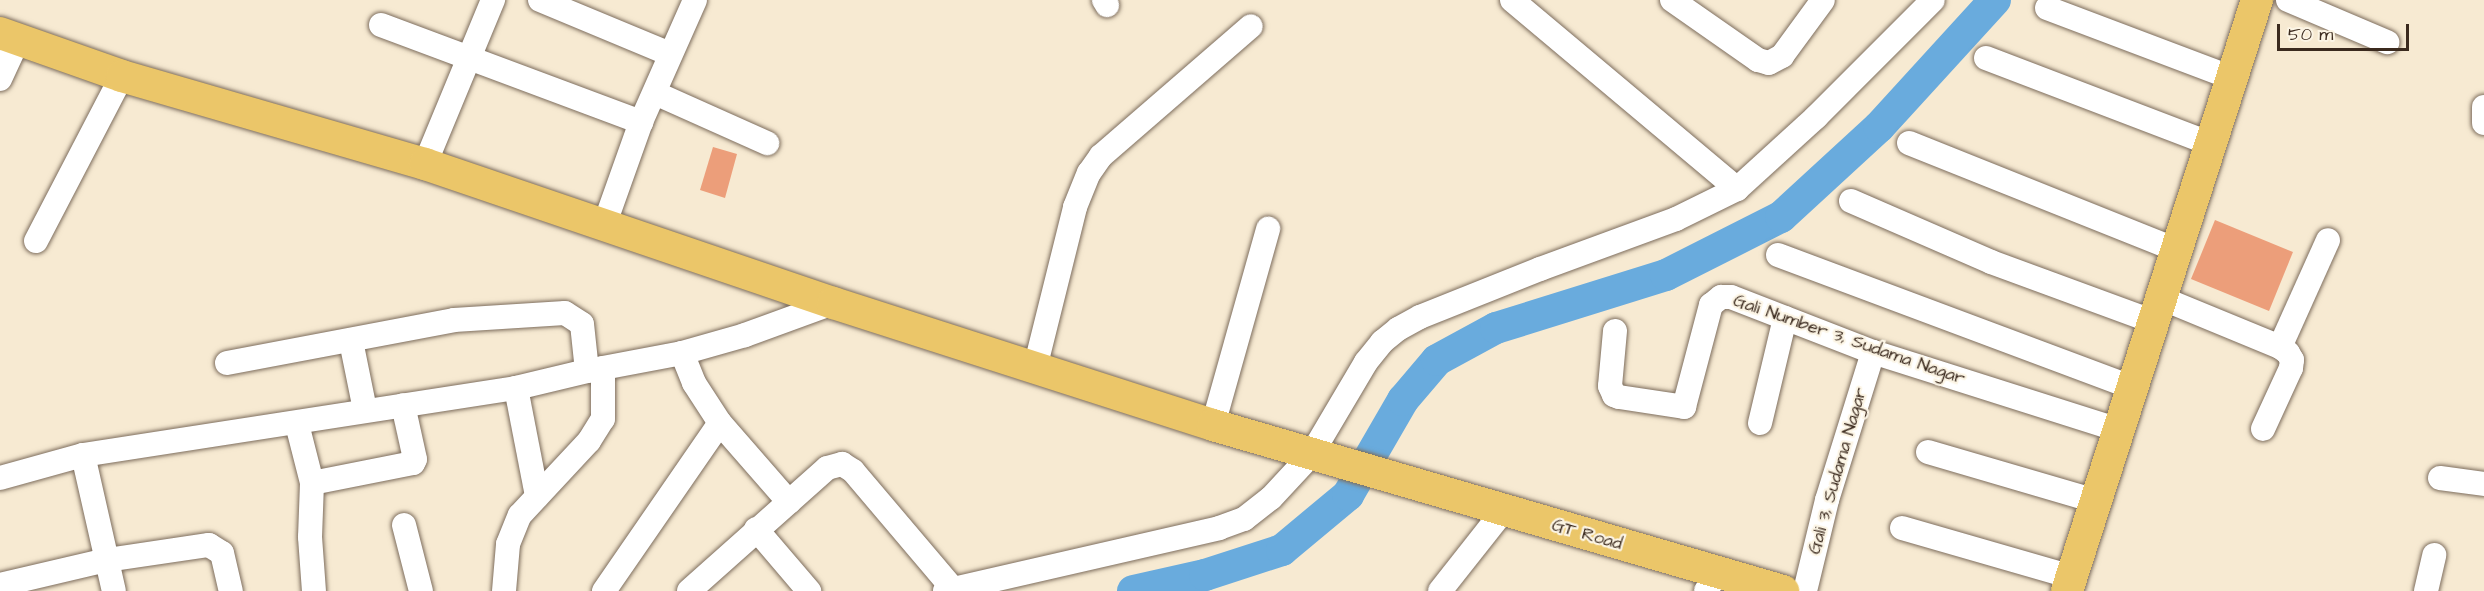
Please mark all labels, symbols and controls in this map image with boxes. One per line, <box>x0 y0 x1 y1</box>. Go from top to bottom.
scale bar <box>2280 12 2412 50</box>
text: 50 m <box>2288 22 2333 47</box>
street label: Gali Number 3, Sudama Nagar <box>1730 290 1968 390</box>
street label: Gali 3, Sudama Nagar <box>1804 385 1872 557</box>
street label: GT Road <box>1549 515 1625 555</box>

